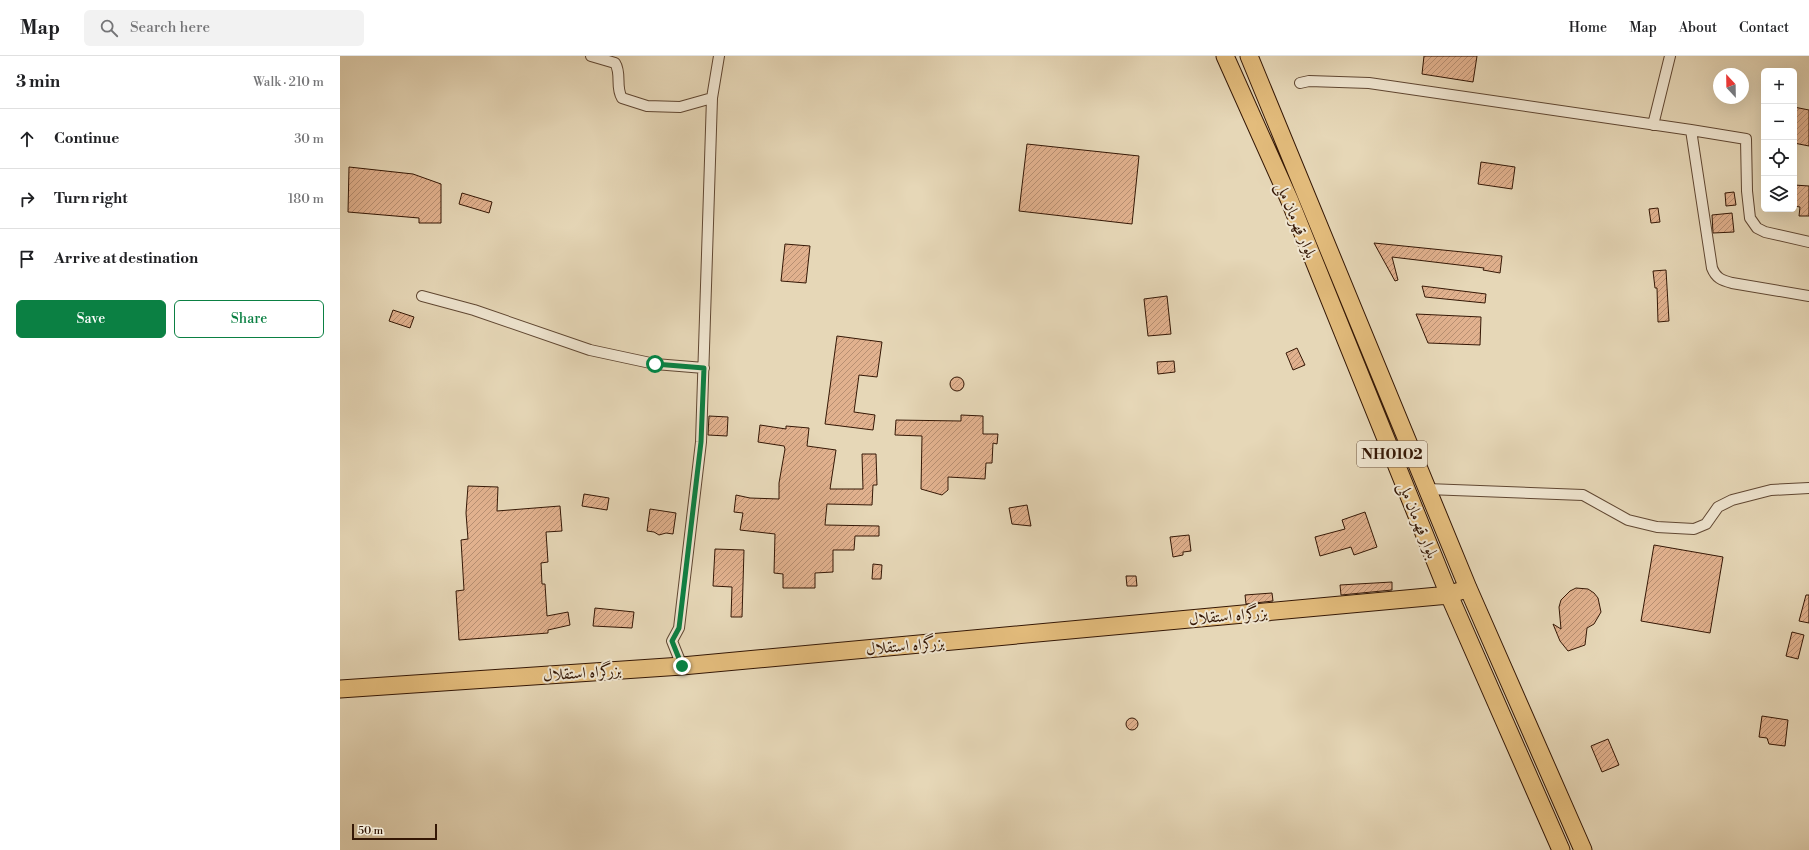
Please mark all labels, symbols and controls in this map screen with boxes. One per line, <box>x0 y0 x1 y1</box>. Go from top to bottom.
search box <box>84 10 364 46</box>
text: Map <box>20 16 60 40</box>
icon: search <box>98 17 120 39</box>
text: Search here <box>130 18 210 37</box>
text: Home <box>1569 19 1607 37</box>
text: Map <box>1629 19 1657 37</box>
text: About <box>1679 19 1717 37</box>
text: Contact <box>1739 19 1789 37</box>
north arrow <box>1713 68 1749 104</box>
map controls <box>1761 68 1797 212</box>
button: + <box>1761 68 1797 104</box>
text: 3 min <box>16 71 60 93</box>
text: Walk · 210 m <box>253 74 324 90</box>
button: − <box>1761 104 1797 140</box>
icon: ahead <box>16 128 38 150</box>
text: Continue <box>54 129 119 148</box>
text: 30 m <box>294 131 324 147</box>
button: locate <box>1761 140 1797 176</box>
button: layers <box>1761 176 1797 212</box>
street label: بلوار قهرمان ملی <box>1270 179 1321 262</box>
icon: right <box>16 188 38 210</box>
text: Turn right <box>54 189 128 208</box>
text: 180 m <box>288 191 324 207</box>
icon: arrive <box>16 248 38 270</box>
text: Arrive at destination <box>54 249 198 268</box>
button: Save <box>16 300 166 338</box>
button: Share <box>174 300 324 338</box>
route start <box>646 355 664 373</box>
road number: NH0102 <box>1357 441 1427 467</box>
street label: بلوار قهرمان ملی <box>1393 479 1443 562</box>
street label: بزرگراه استقلال <box>1188 602 1268 629</box>
street label: بزرگراه استقلال <box>865 632 945 659</box>
route end <box>673 657 691 675</box>
street label: بزرگراه استقلال <box>542 659 622 686</box>
scale bar <box>352 822 437 841</box>
text: 50 m <box>358 824 383 838</box>

